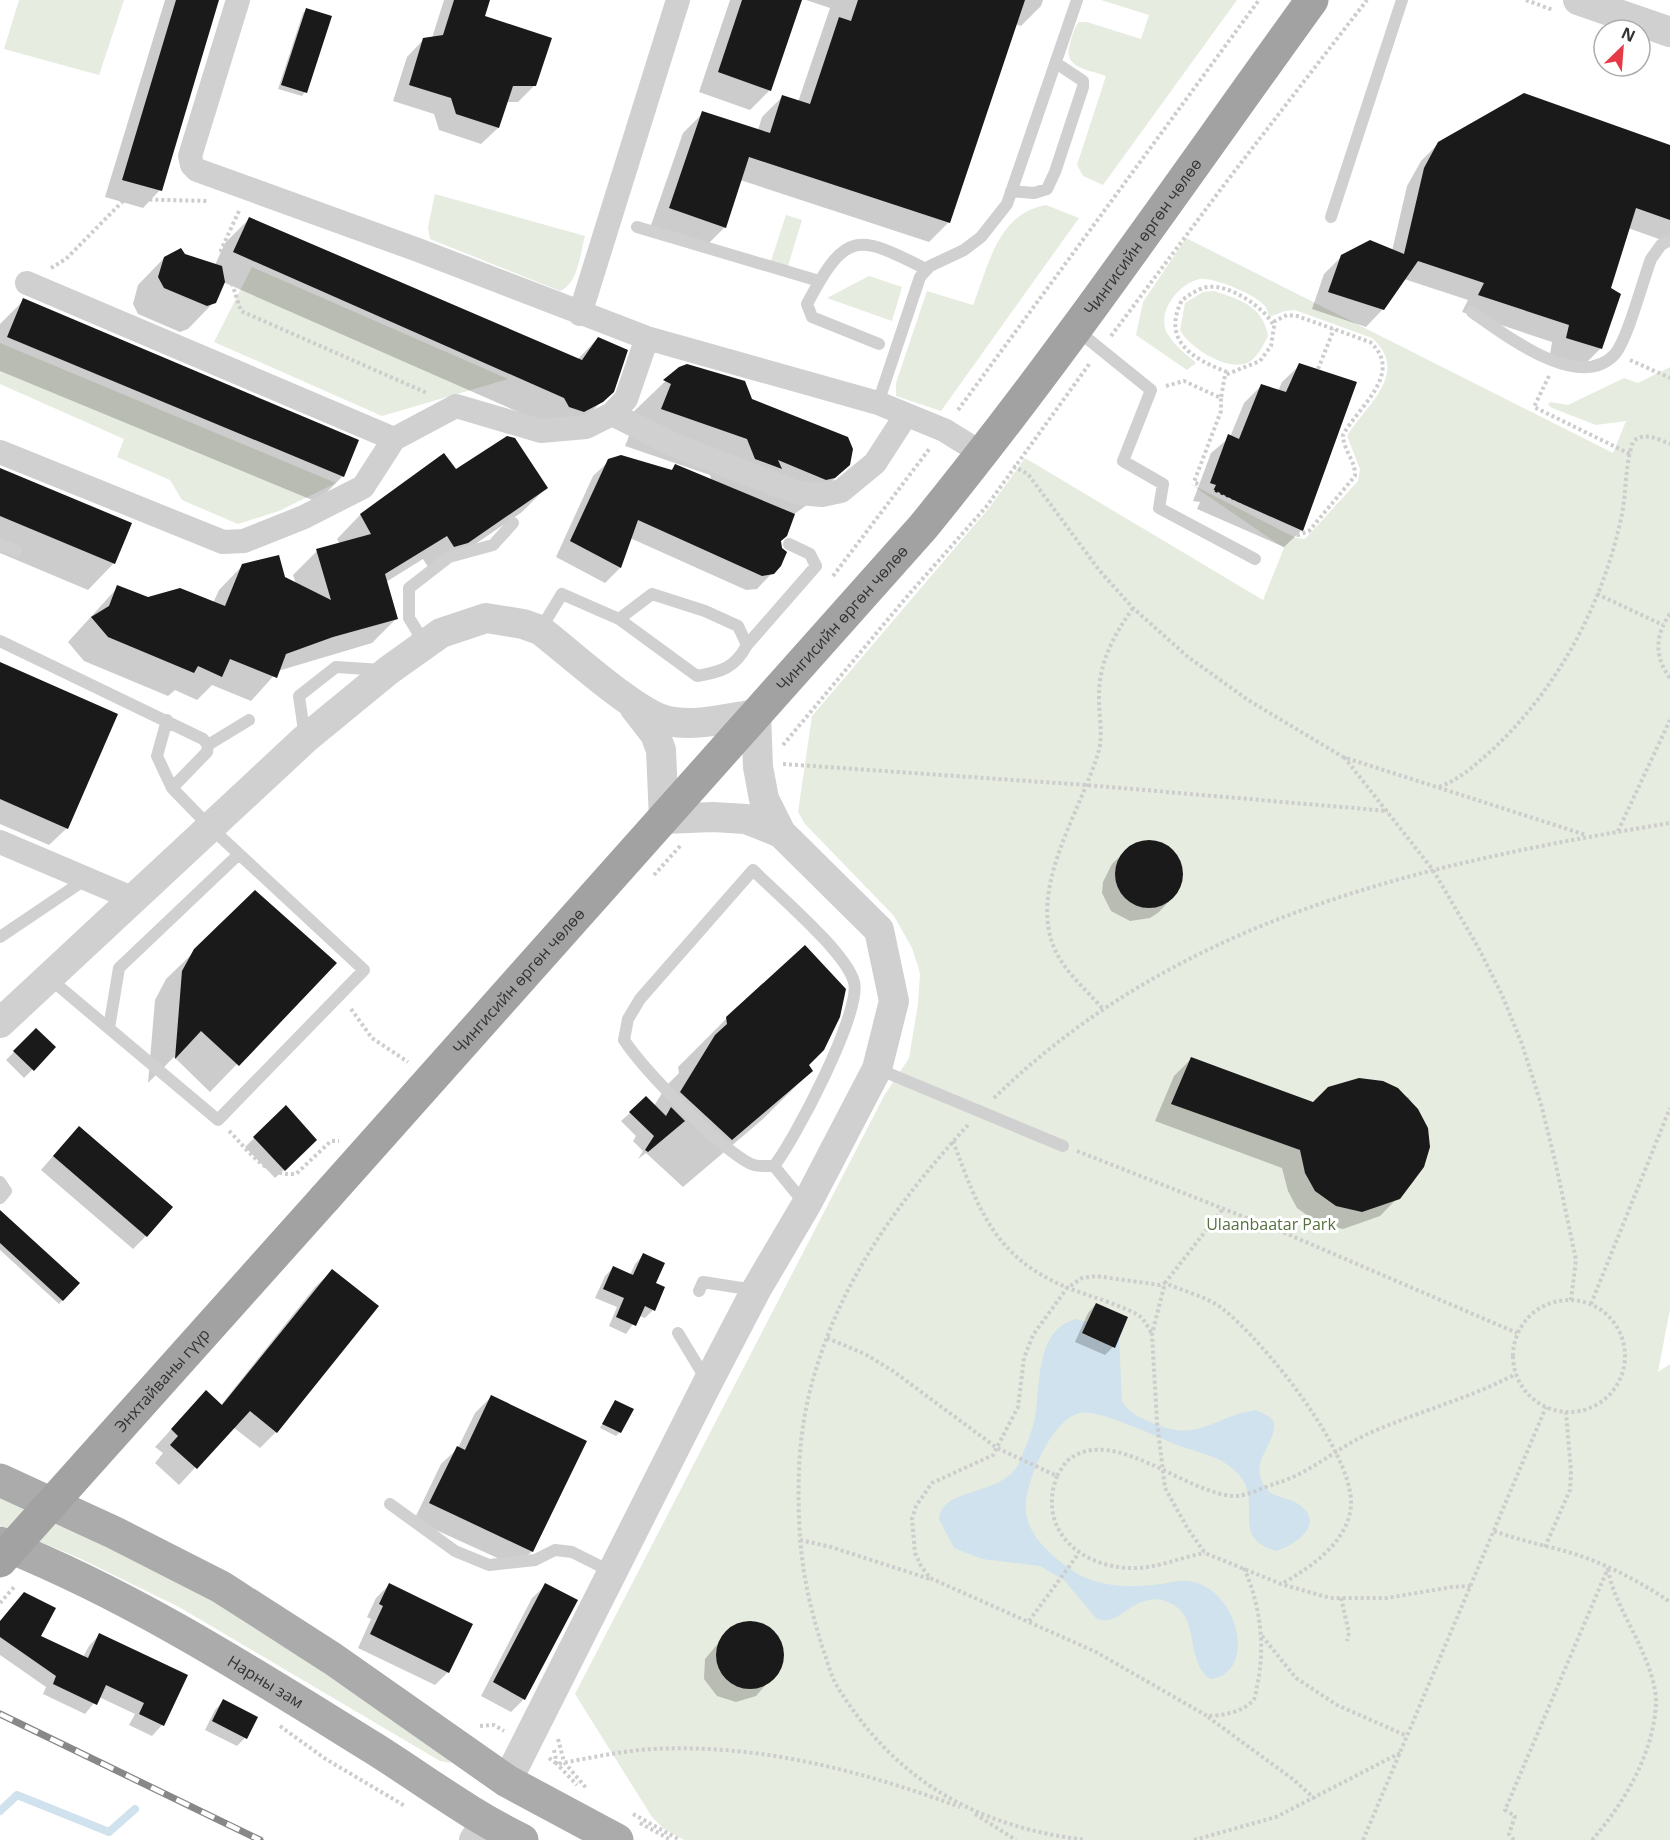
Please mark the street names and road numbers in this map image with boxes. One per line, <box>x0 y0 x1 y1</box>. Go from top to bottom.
street label: Чингисийн өргөн чөлөө <box>1078 154 1207 320</box>
street label: Чингисийн өргөн чөлөө <box>771 540 913 696</box>
street label: Чингисийн өргөн чөлөө <box>448 903 590 1059</box>
street label: Энхтайваны гүүр <box>110 1323 214 1437</box>
street label: Нарны зам <box>224 1650 308 1713</box>

